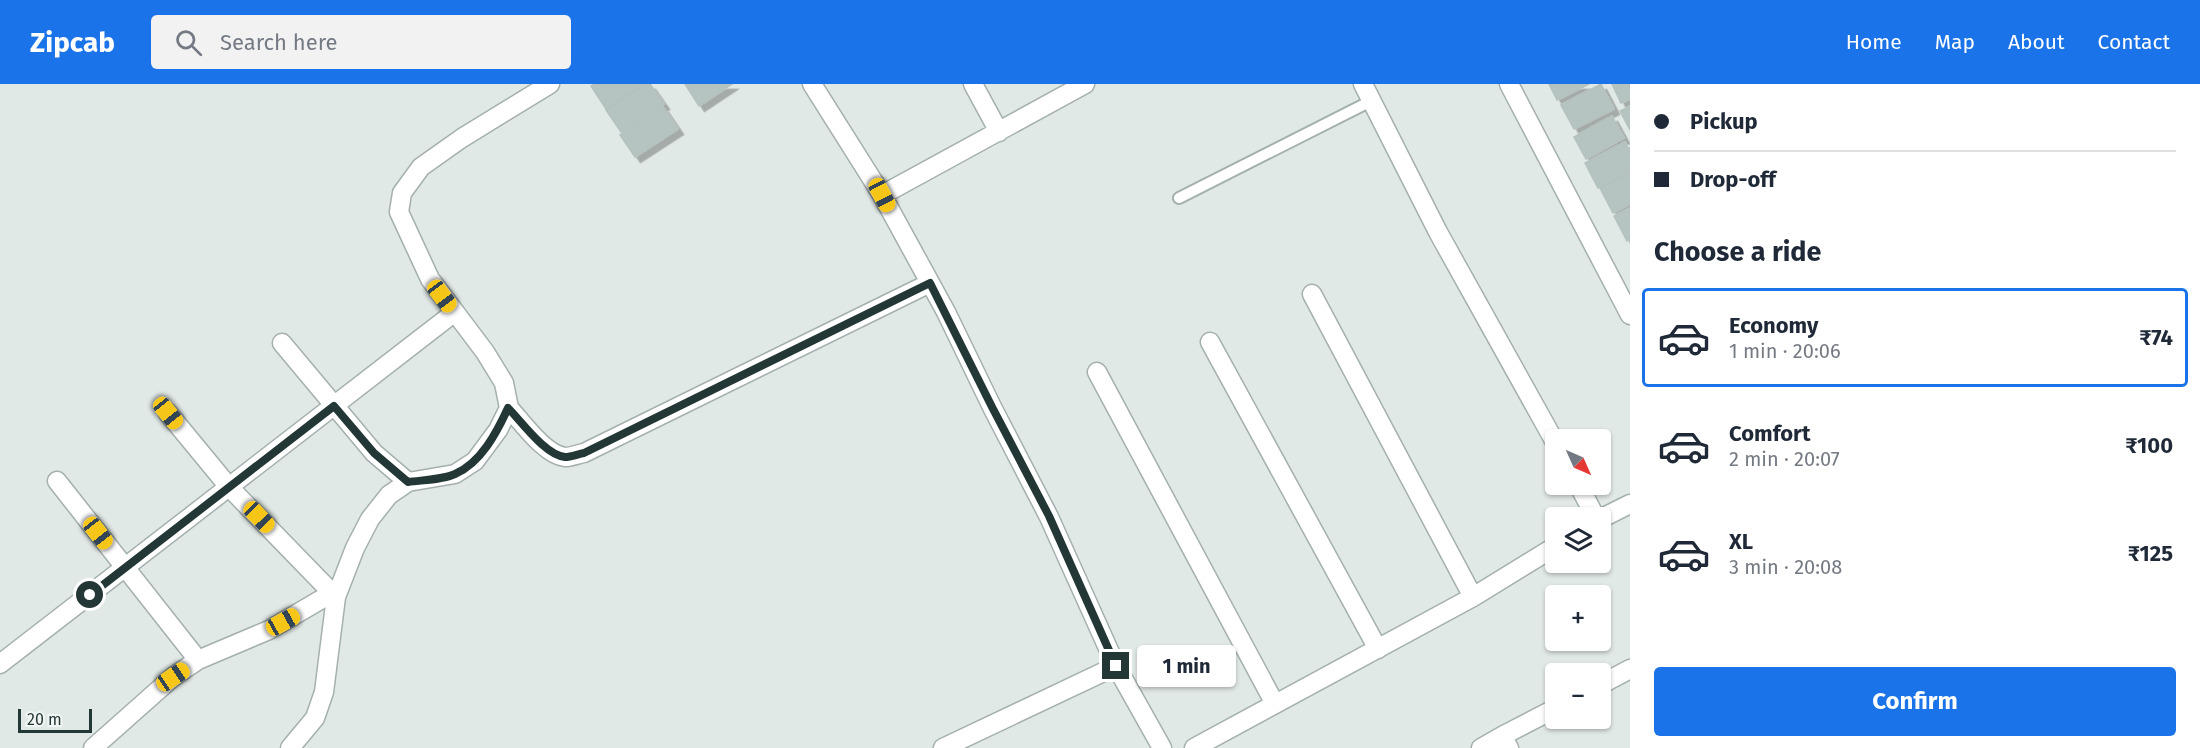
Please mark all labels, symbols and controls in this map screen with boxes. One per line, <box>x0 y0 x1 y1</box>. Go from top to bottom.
search box <box>151 15 571 69</box>
text: Zipcab <box>30 26 115 59</box>
icon: search <box>172 26 205 59</box>
text: Search here <box>220 29 338 56</box>
text: Home <box>1846 29 1902 55</box>
text: Map <box>1935 29 1975 55</box>
text: About <box>2008 29 2065 55</box>
text: Contact <box>2098 29 2170 55</box>
text: Pickup <box>1690 108 1758 135</box>
text: Drop-off <box>1690 166 1776 193</box>
car <box>866 175 898 215</box>
text: Choose a ride <box>1654 236 1821 268</box>
car <box>424 276 460 316</box>
icon: car <box>1657 311 1711 365</box>
text: Economy <box>1729 312 1818 339</box>
text: ₹74 <box>2139 324 2173 351</box>
text: 1 min · 20:06 <box>1729 339 1841 363</box>
car <box>150 393 186 433</box>
icon: car <box>1657 419 1711 473</box>
text: Comfort <box>1729 420 1810 447</box>
north arrow <box>1545 429 1611 495</box>
map controls <box>1545 429 1611 729</box>
text: ₹100 <box>2125 432 2173 459</box>
text: 2 min · 20:07 <box>1729 447 1840 471</box>
car <box>240 498 278 536</box>
button: layers <box>1545 507 1611 573</box>
car <box>80 513 116 553</box>
icon: car <box>1657 527 1711 581</box>
text: XL <box>1729 528 1753 555</box>
text: ₹125 <box>2128 540 2173 567</box>
text: 3 min · 20:08 <box>1729 555 1842 579</box>
route start <box>76 581 103 608</box>
button: + <box>1545 585 1611 651</box>
car <box>263 605 303 639</box>
callout: 1 min <box>1137 645 1236 687</box>
route end <box>1102 652 1129 679</box>
text: 1 min <box>1162 654 1211 678</box>
car <box>153 659 193 695</box>
button: − <box>1545 663 1611 729</box>
button: Confirm <box>1654 667 2176 736</box>
scale bar <box>18 706 92 734</box>
text: 20 m <box>27 710 62 729</box>

